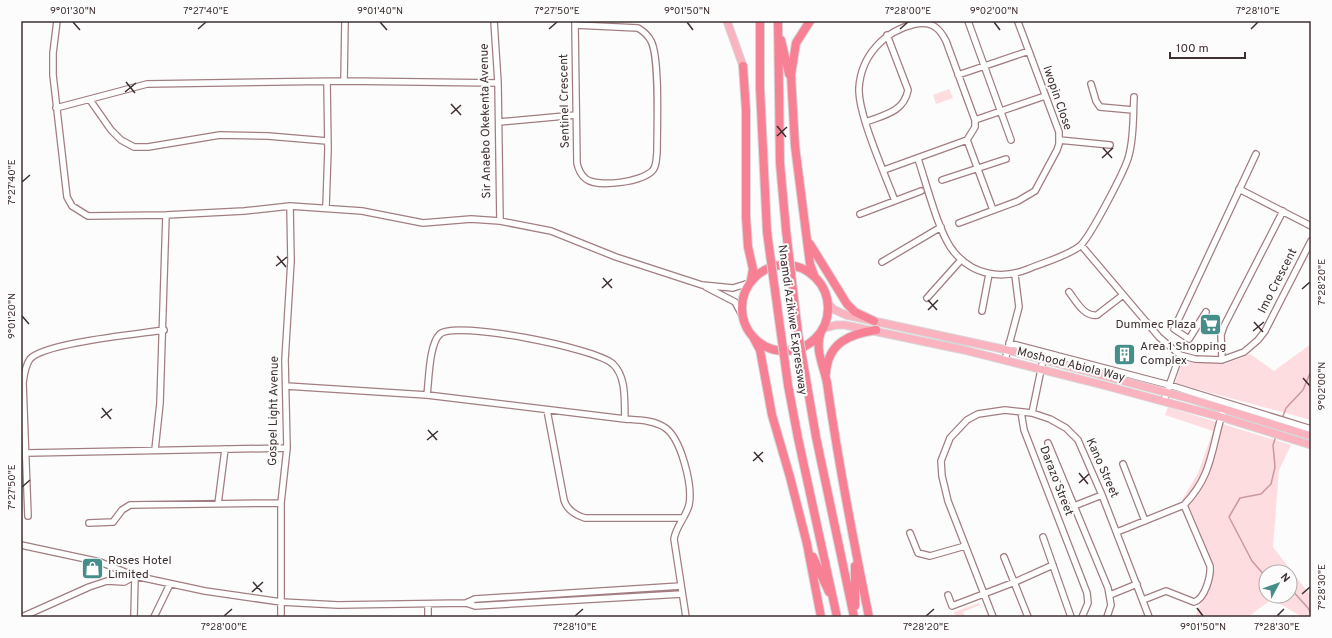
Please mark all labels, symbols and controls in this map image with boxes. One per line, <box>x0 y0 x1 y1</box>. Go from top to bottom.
text: 9°01'30"N <box>50 5 96 18</box>
text: 7°27'40"E <box>183 5 229 18</box>
text: 9°01'40"N <box>357 5 403 18</box>
text: 7°27'50"E <box>534 5 580 18</box>
text: 9°01'50"N <box>664 5 710 18</box>
text: 7°28'00"E <box>885 5 931 18</box>
text: 9°02'00"N <box>970 5 1018 18</box>
text: 7°28'10"E <box>1236 5 1280 18</box>
scale bar <box>1170 34 1245 60</box>
text: 100 m <box>1176 41 1209 57</box>
street label: Sir Anaebo Okekenta Avenue <box>477 43 495 199</box>
street label: Sentinel Crescent <box>556 54 574 148</box>
street label: Iwopin Close <box>1038 64 1076 132</box>
text: 7°27'40"E <box>6 159 19 205</box>
street label: Nnamdi Azikiwe Expressway <box>774 244 810 396</box>
street label: Imo Crescent <box>1255 246 1301 316</box>
text: 7°28'20"E <box>1316 259 1329 305</box>
text: 9°01'20"N <box>6 293 19 339</box>
supermarket icon: Dummec Plaza <box>1198 312 1224 338</box>
place label: Dummec Plaza <box>1115 317 1196 333</box>
place label: Area 1 Shopping Complex <box>1140 339 1226 369</box>
building icon: Area 1 Shopping Complex <box>1112 341 1138 367</box>
street label: Moshood Abiola Way <box>1015 344 1127 386</box>
street label: Gospel Light Avenue <box>265 356 283 466</box>
text: 9°02'00"N <box>1316 362 1329 410</box>
street label: Kano Street <box>1082 436 1122 500</box>
street label: Darazo Street <box>1035 444 1077 518</box>
text: 7°27'50"E <box>6 464 19 510</box>
place label: Roses Hotel Limited <box>108 553 172 583</box>
shop icon: Roses Hotel Limited <box>79 555 105 581</box>
north arrow <box>1258 564 1298 604</box>
text: 7°28'30"E <box>1316 564 1329 610</box>
text: N <box>1277 571 1293 586</box>
text: 7°28'00"E <box>201 621 247 634</box>
text: 7°28'10"E <box>553 621 597 634</box>
text: 7°28'20"E <box>903 621 949 634</box>
text: 9°01'50"N <box>1180 621 1226 634</box>
text: 7°28'30"E <box>1254 621 1300 634</box>

